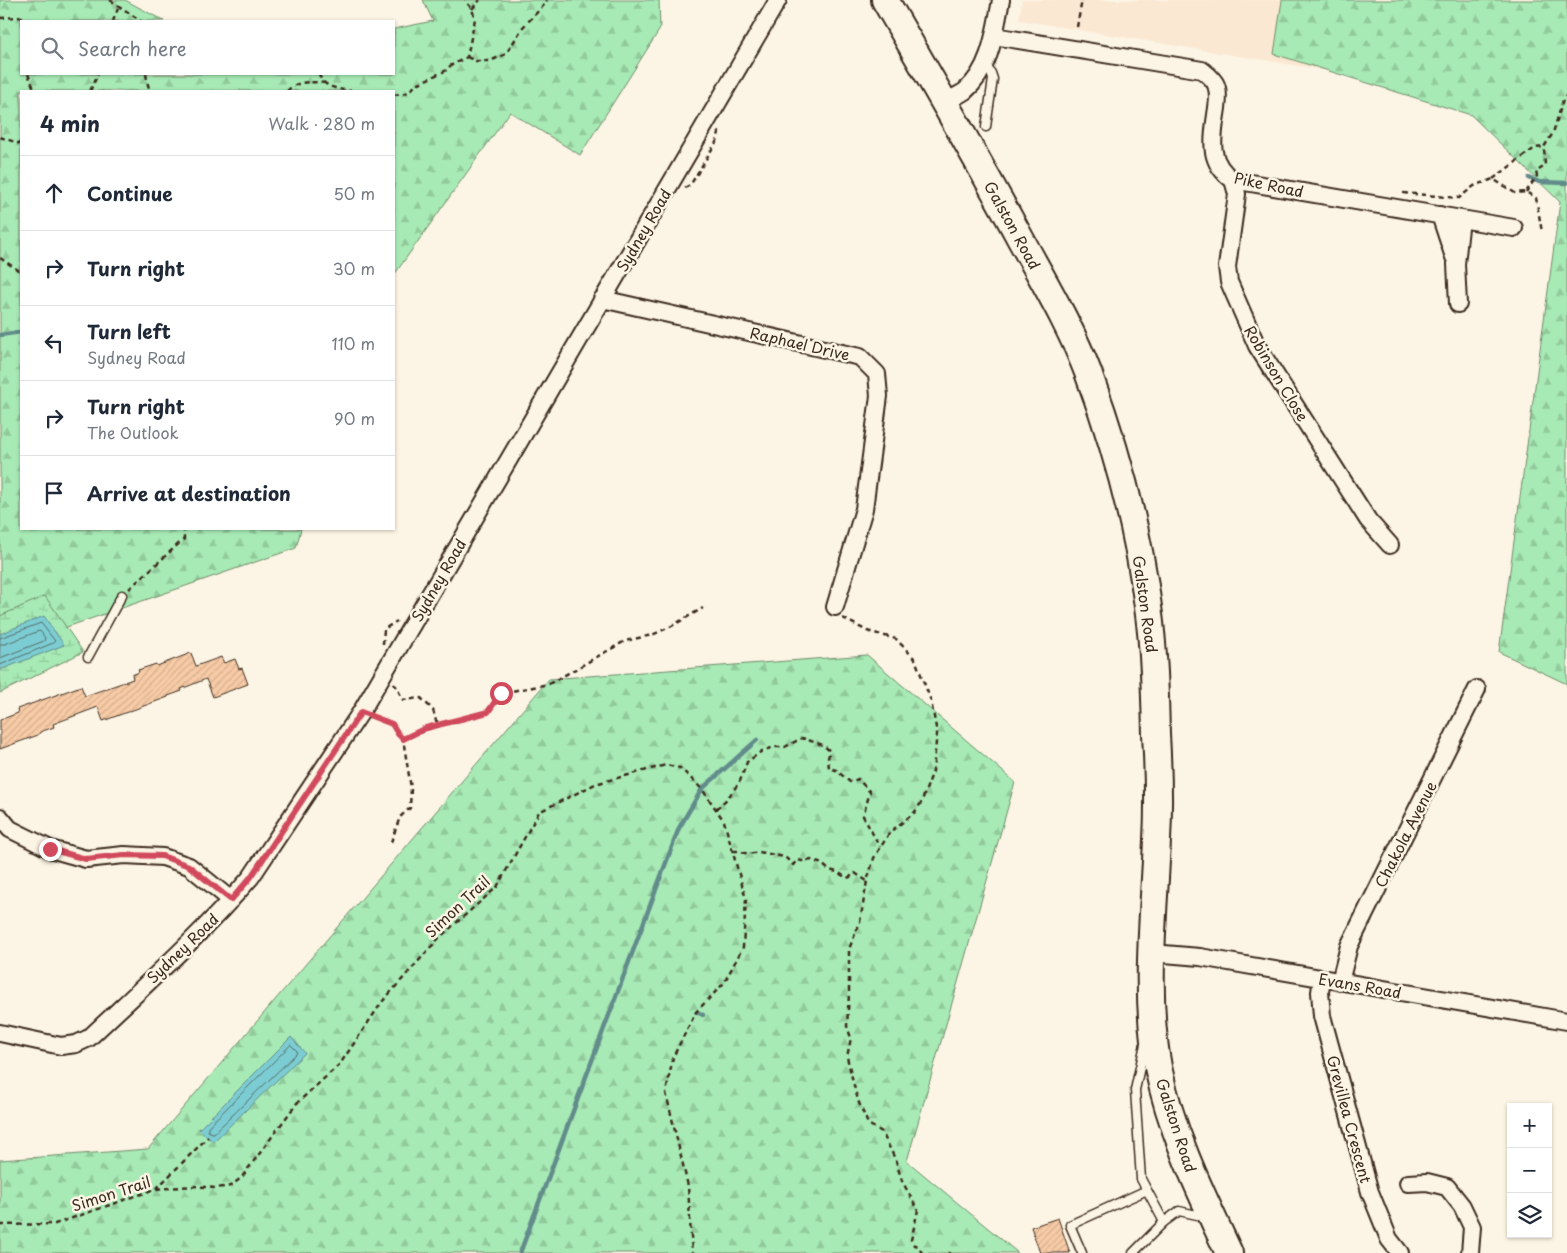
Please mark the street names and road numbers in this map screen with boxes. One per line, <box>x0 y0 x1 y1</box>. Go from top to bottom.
street label: Pike Road <box>1232 165 1306 203</box>
street label: Galston Road <box>979 177 1047 273</box>
street label: Sydney Road <box>610 184 676 276</box>
street label: Raphael Drive <box>748 320 852 366</box>
street label: Robinson Close <box>1239 321 1315 425</box>
street label: Sydney Road <box>405 534 471 626</box>
street label: Galston Road <box>1128 554 1164 654</box>
street label: Chakola Avenue <box>1368 777 1442 891</box>
street label: Simon Trail <box>419 870 495 942</box>
street label: Sydney Road <box>141 908 223 988</box>
street label: Evans Road <box>1317 966 1403 1004</box>
street label: Grevillea Crescent <box>1322 1053 1378 1185</box>
street label: Galston Road <box>1151 1075 1203 1175</box>
street label: Simon Trail <box>69 1169 153 1217</box>

